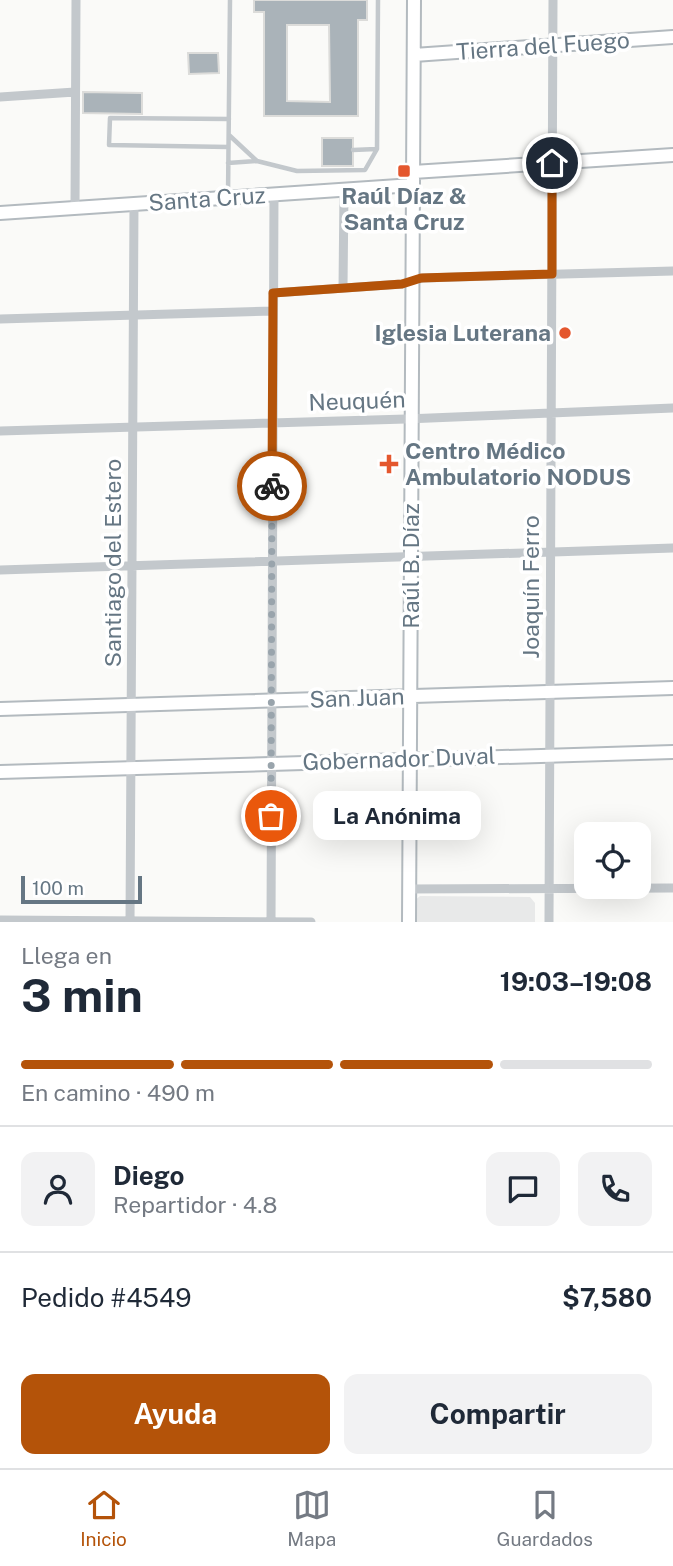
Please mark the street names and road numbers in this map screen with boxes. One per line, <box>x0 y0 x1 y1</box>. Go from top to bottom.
street label: Tierra del Fuego <box>455 26 631 65</box>
street label: Santa Cruz <box>148 181 266 216</box>
street label: Neuquén <box>308 385 406 416</box>
street label: Santiago del Estero <box>99 459 126 667</box>
street label: Raúl B. Díaz <box>397 503 424 629</box>
street label: Joaquín Ferro <box>517 515 544 659</box>
street label: San Juan <box>309 682 405 713</box>
street label: Gobernador Duval <box>302 742 496 775</box>

